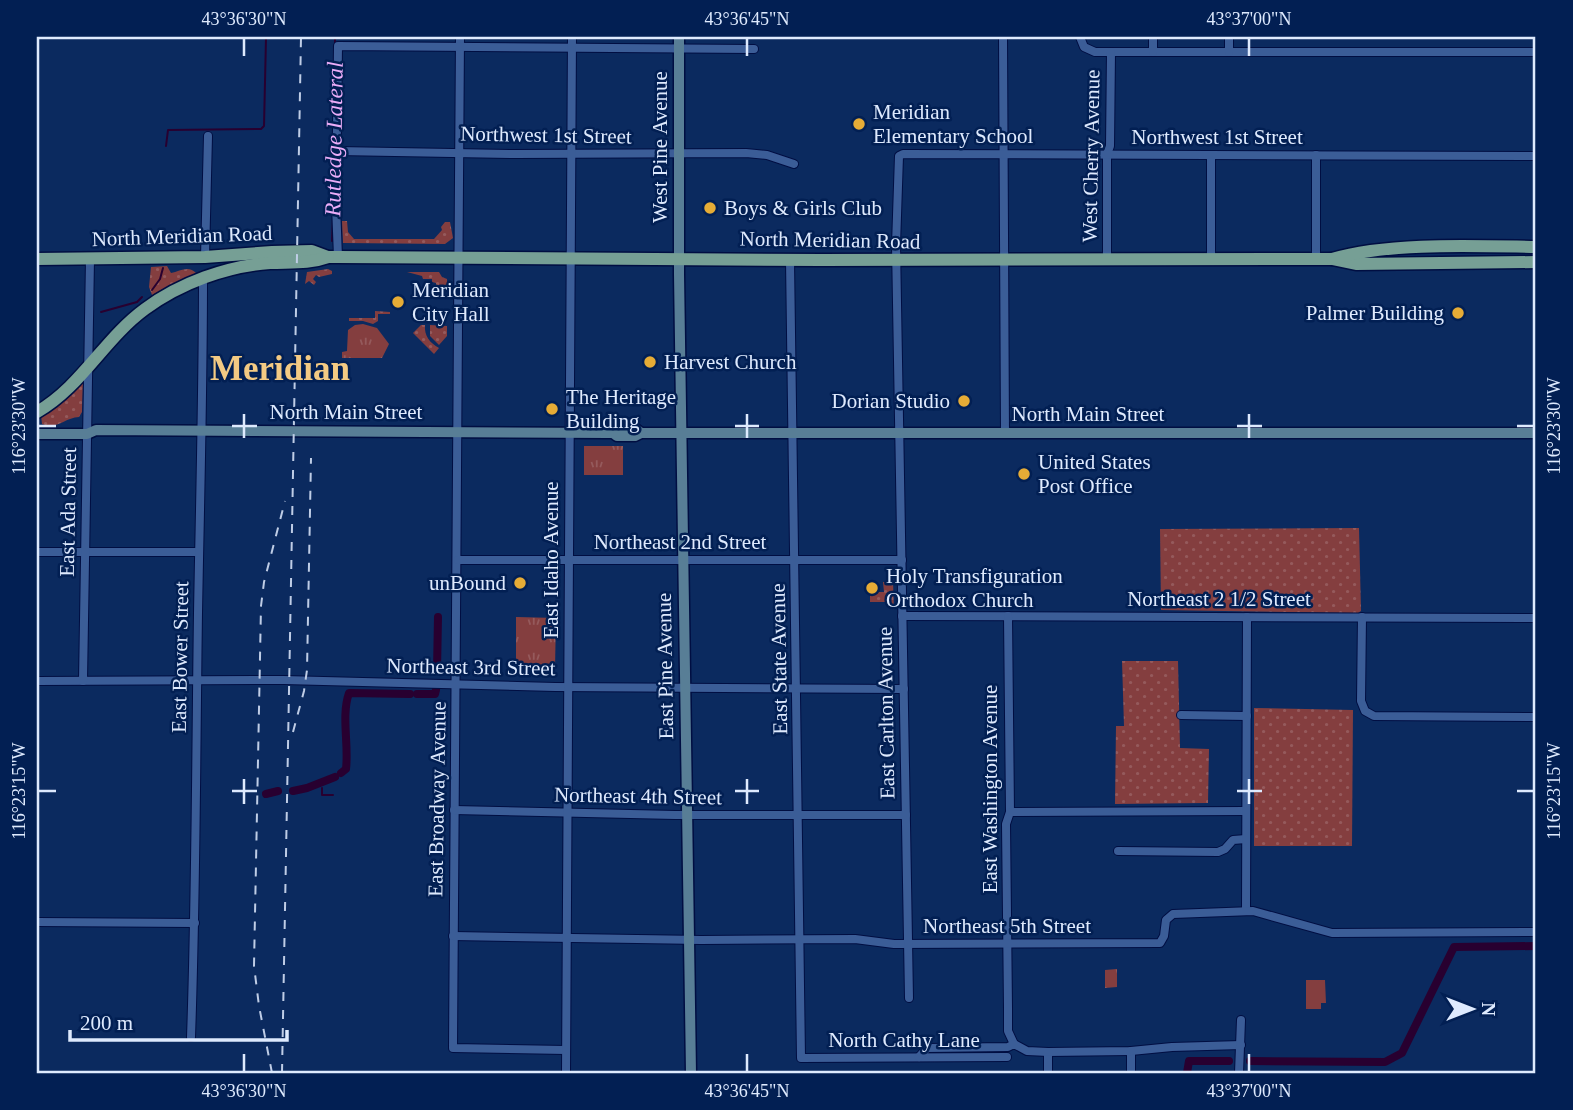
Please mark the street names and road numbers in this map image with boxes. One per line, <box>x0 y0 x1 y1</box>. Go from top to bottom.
street label: West Cherry Avenue <box>1077 69 1105 243</box>
street label: West Pine Avenue <box>648 71 672 223</box>
street label: Northwest 1st Street <box>460 122 632 148</box>
street label: Northwest 1st Street <box>1131 125 1303 149</box>
street label: North Meridian Road <box>91 221 273 251</box>
street label: North Meridian Road <box>739 226 921 254</box>
street label: North Main Street <box>270 400 423 424</box>
street label: North Main Street <box>1012 402 1165 426</box>
street label: East Ada Street <box>55 447 81 577</box>
street label: East Idaho Avenue <box>539 481 563 639</box>
street label: Northeast 2nd Street <box>594 530 766 554</box>
street label: East Bower Street <box>167 581 193 733</box>
street label: East State Avenue <box>766 583 792 735</box>
street label: Northeast 2 1/2 Street <box>1127 587 1311 611</box>
street label: East Pine Avenue <box>652 593 678 739</box>
street label: East Carlton Avenue <box>872 627 900 799</box>
street label: Northeast 3rd Street <box>386 654 556 680</box>
street label: East Washington Avenue <box>978 685 1002 893</box>
street label: East Broadway Avenue <box>423 701 451 897</box>
street label: Northeast 4th Street <box>554 783 722 809</box>
street label: Northeast 5th Street <box>923 914 1091 938</box>
street label: North Cathy Lane <box>828 1028 980 1052</box>

